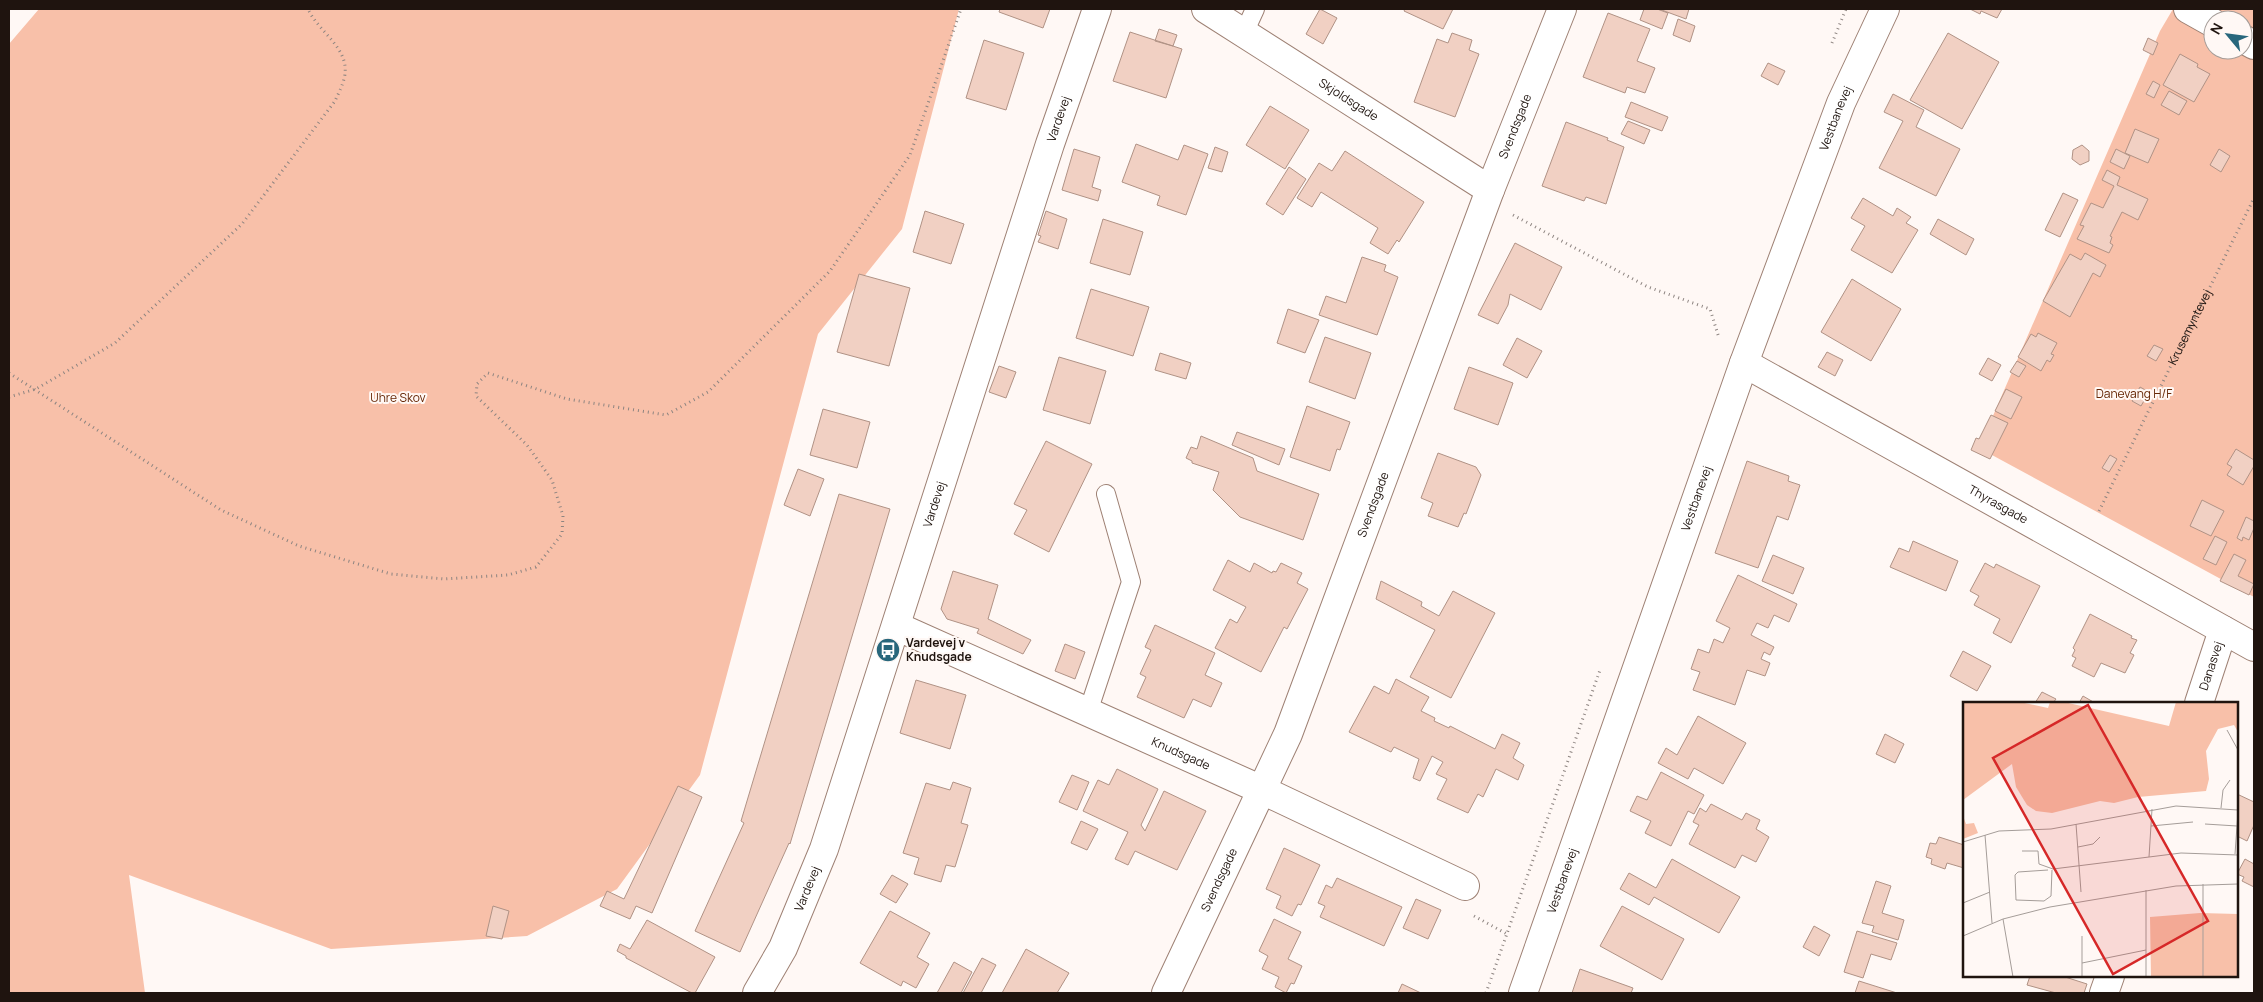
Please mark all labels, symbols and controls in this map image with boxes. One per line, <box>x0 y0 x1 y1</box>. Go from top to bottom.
north arrow <box>2203 10 2253 60</box>
text: N <box>2205 19 2227 37</box>
street label: Skjoldsgade <box>1316 74 1382 125</box>
street label: Vestbanevej <box>1815 83 1856 153</box>
street label: Svendsgade <box>1494 91 1535 161</box>
street label: Vardevej <box>1042 94 1074 144</box>
street label: Krusemyntevej <box>2164 286 2215 368</box>
park label: Danevang H/F <box>2096 385 2172 402</box>
park label: Uhre Skov <box>370 389 426 406</box>
street label: Vestbanevej <box>1677 463 1715 533</box>
street label: Svendsgade <box>1353 469 1393 540</box>
street label: Vardevej <box>919 479 949 529</box>
street label: Thyrasgade <box>1966 481 2031 528</box>
place label: Vardevej v Knudsgade <box>906 634 972 665</box>
bus stop icon: Vardevej v Knudsgade <box>875 637 901 663</box>
street label: Danasvej <box>2195 639 2227 692</box>
inset map <box>1963 702 2238 977</box>
street label: Knudsgade <box>1149 733 1213 774</box>
street label: Svendsgade <box>1197 845 1241 914</box>
street label: Vestbanevej <box>1543 846 1581 916</box>
street label: Vardevej <box>790 864 824 914</box>

